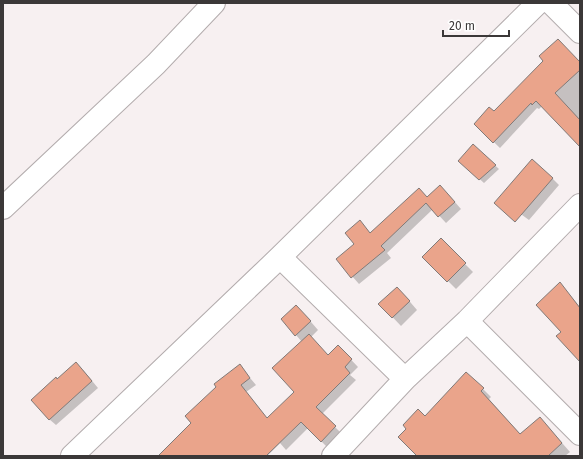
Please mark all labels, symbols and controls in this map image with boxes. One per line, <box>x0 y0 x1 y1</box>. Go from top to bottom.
scale bar <box>443 12 509 38</box>
text: 20 m <box>449 19 475 33</box>

